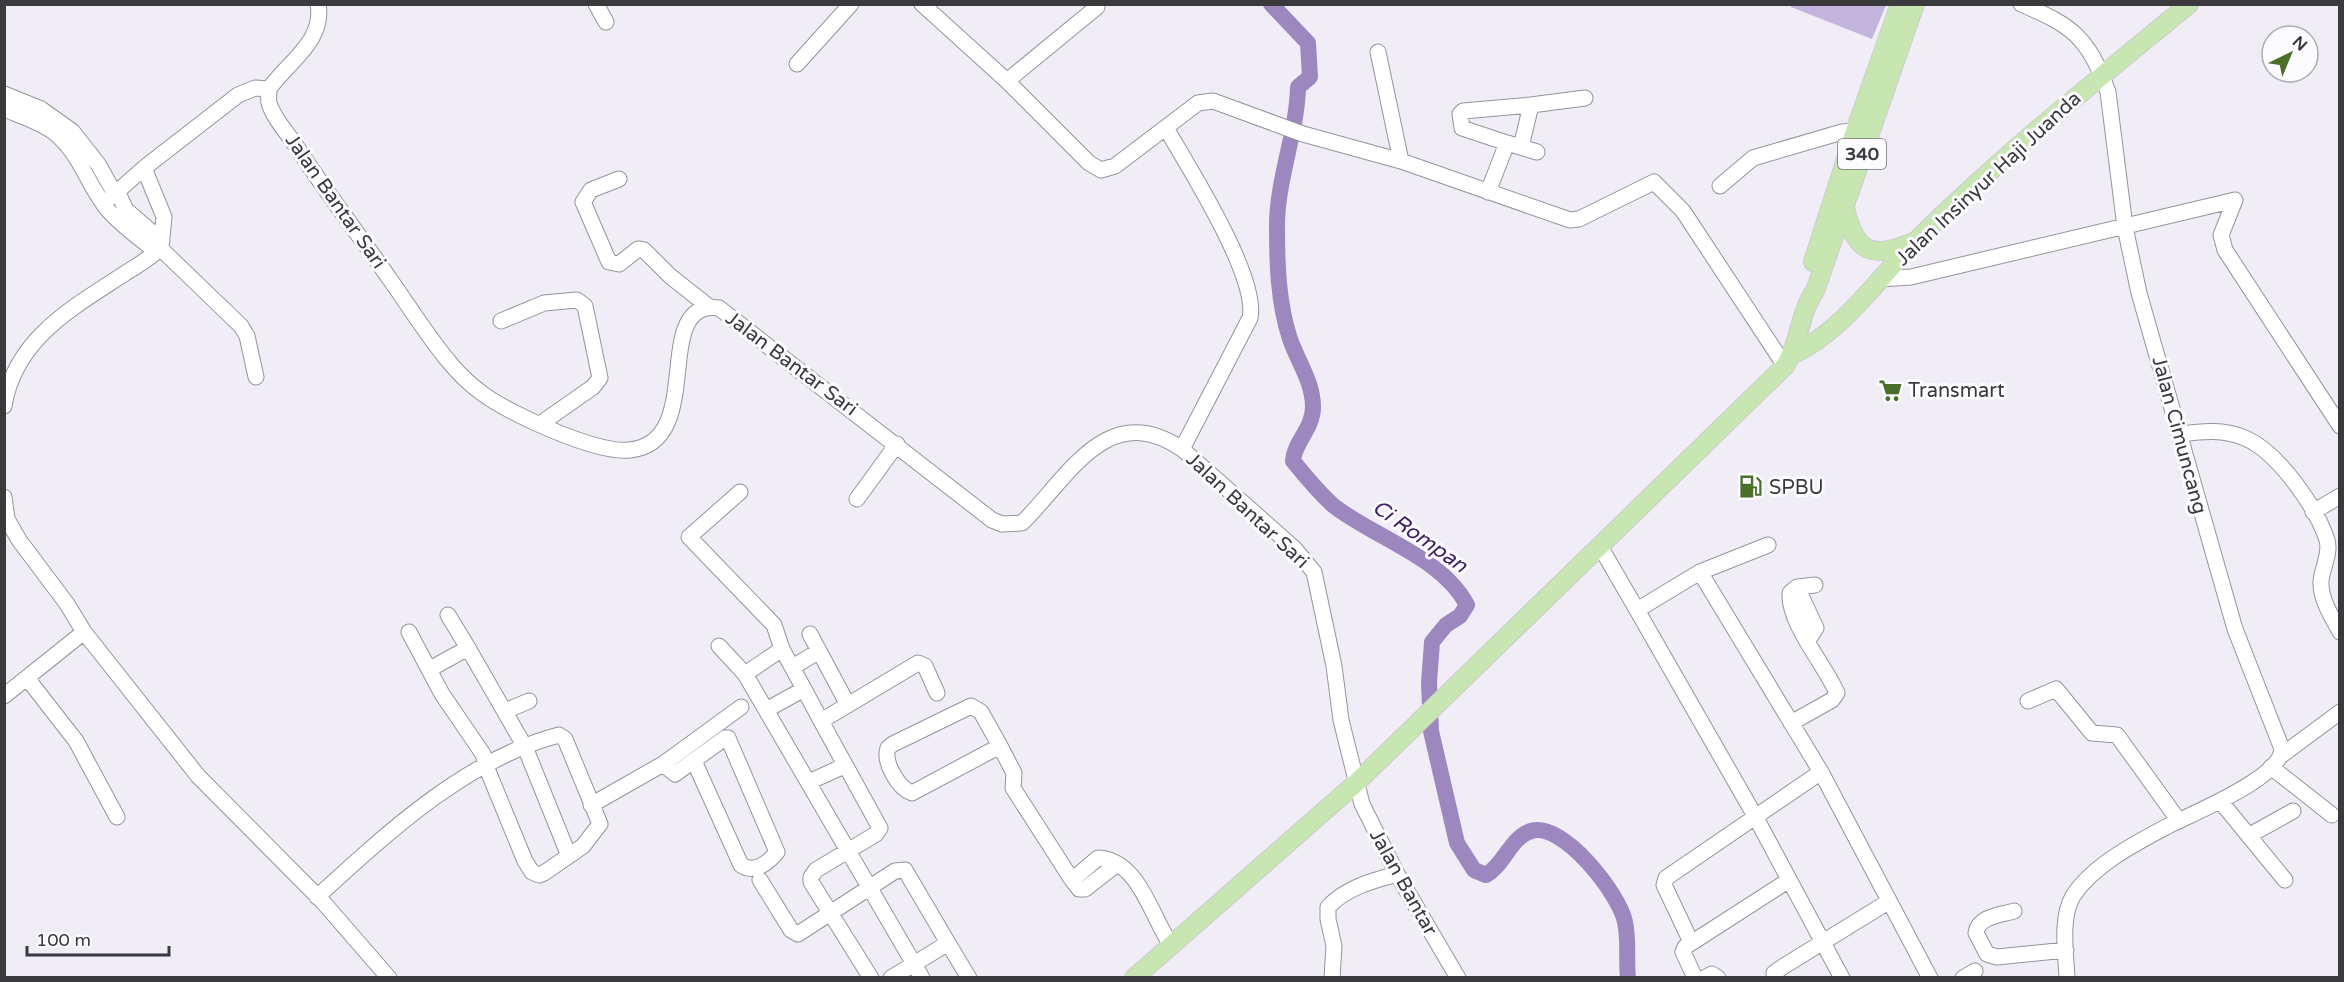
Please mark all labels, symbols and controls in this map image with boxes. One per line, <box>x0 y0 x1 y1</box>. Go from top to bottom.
north arrow <box>2260 24 2320 84</box>
text: N <box>2288 32 2311 55</box>
street label: Jalan Insinyur Haji Juanda <box>1891 87 2086 271</box>
street label: Jalan Bantar Sari <box>280 130 391 274</box>
road number: 340 <box>1838 139 1886 169</box>
street label: Jalan Bantar Sari <box>721 306 862 421</box>
street label: Jalan Cimuncang <box>2146 354 2212 517</box>
supermarket icon: Transmart <box>1877 377 1903 403</box>
place label: Transmart <box>1908 379 2005 403</box>
street label: Jalan Bantar Sari <box>1181 448 1314 574</box>
fuel station icon: SPBU <box>1738 474 1764 500</box>
place label: SPBU <box>1769 476 1824 500</box>
water label: Ci Rompan <box>1367 495 1473 579</box>
street label: Jalan Bantar <box>1364 825 1442 940</box>
scale bar <box>27 919 170 957</box>
text: 100 m <box>36 929 91 951</box>

